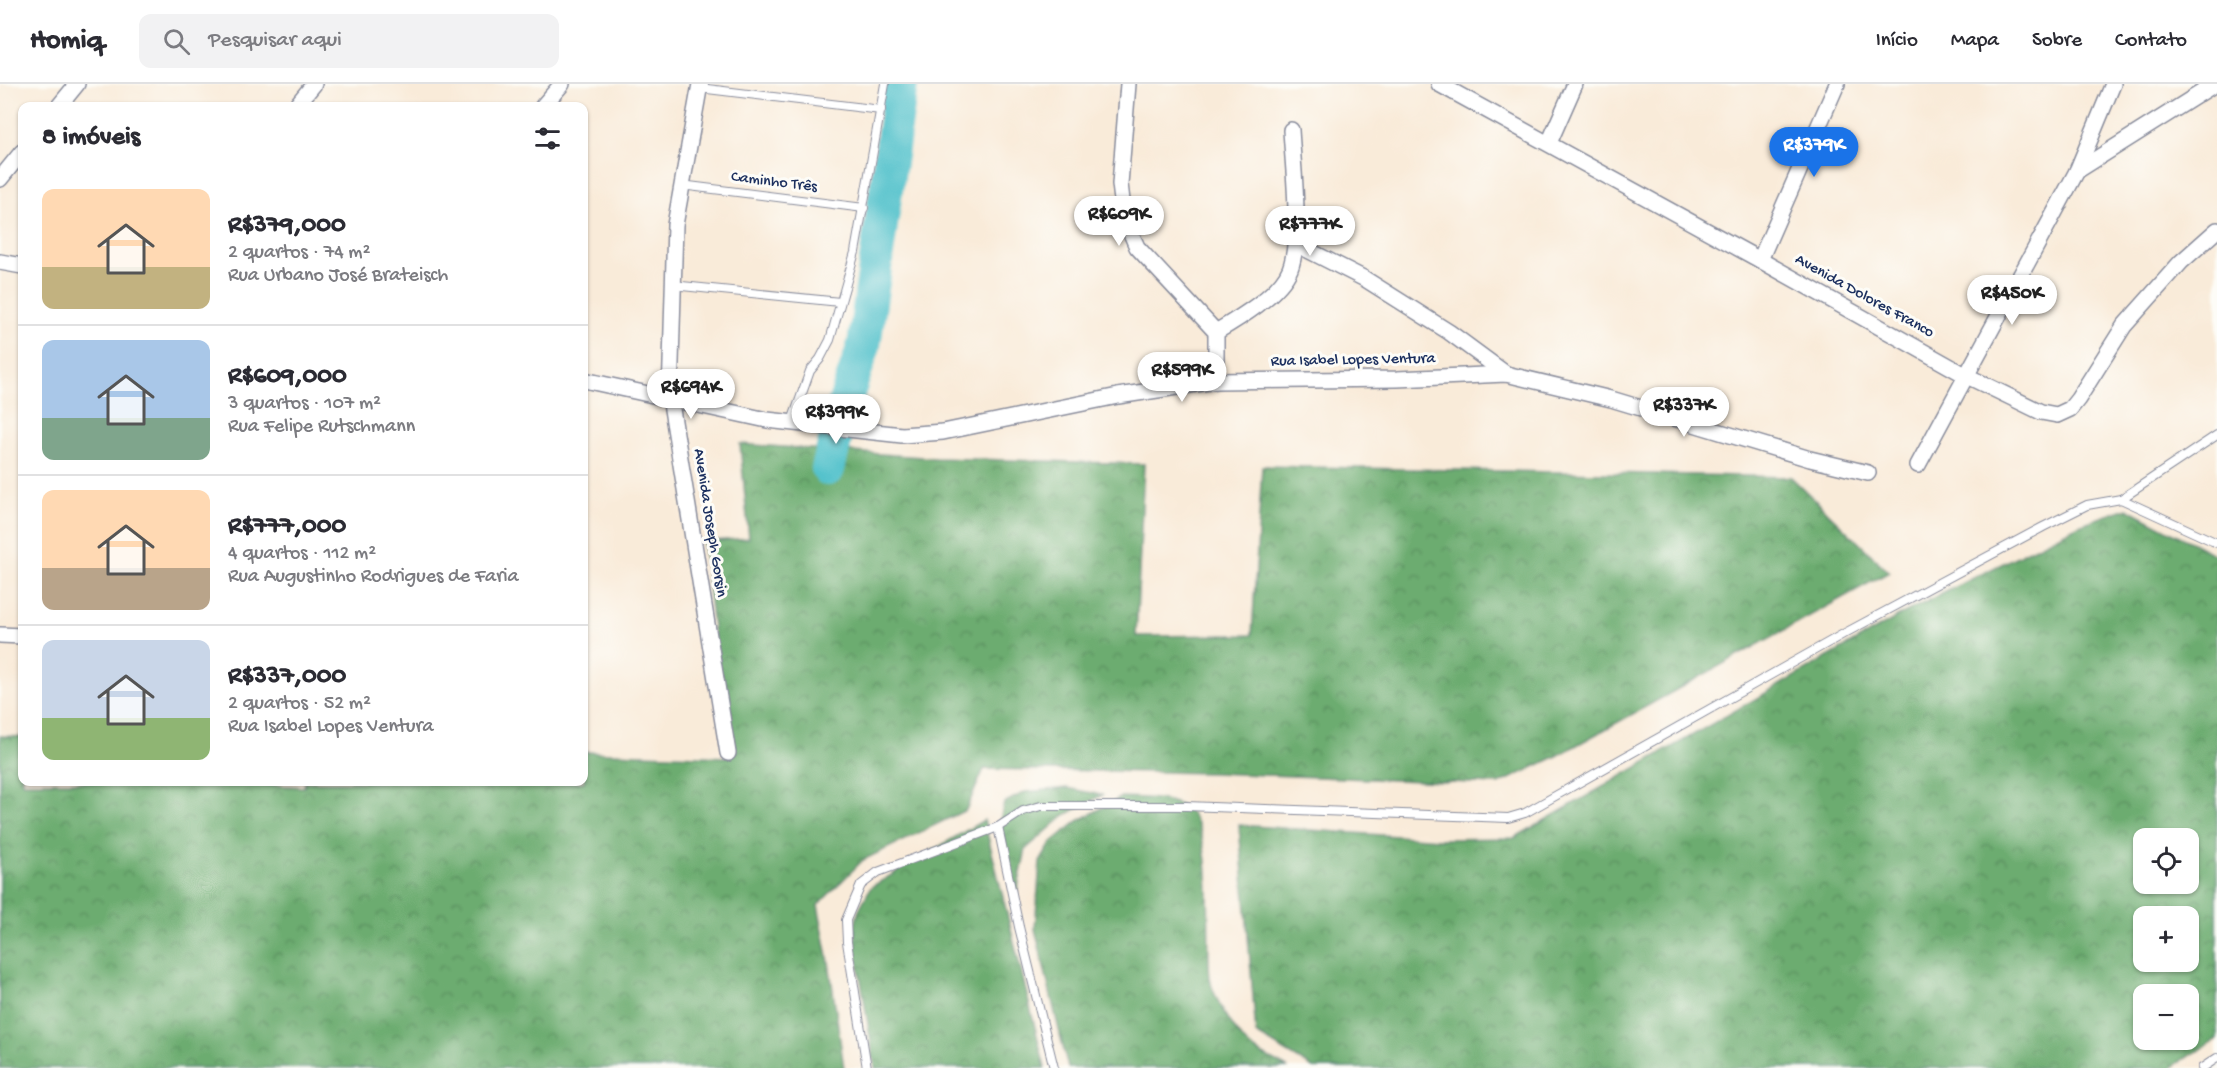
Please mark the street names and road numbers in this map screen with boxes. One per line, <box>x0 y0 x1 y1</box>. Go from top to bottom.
street label: Caminho Três <box>730 168 819 198</box>
street label: Avenida Dolores Franco <box>1791 251 1937 343</box>
street label: Rua Isabel Lopes Ventura <box>1271 350 1437 372</box>
street label: Avenida Joseph Gorsin <box>688 447 730 599</box>

